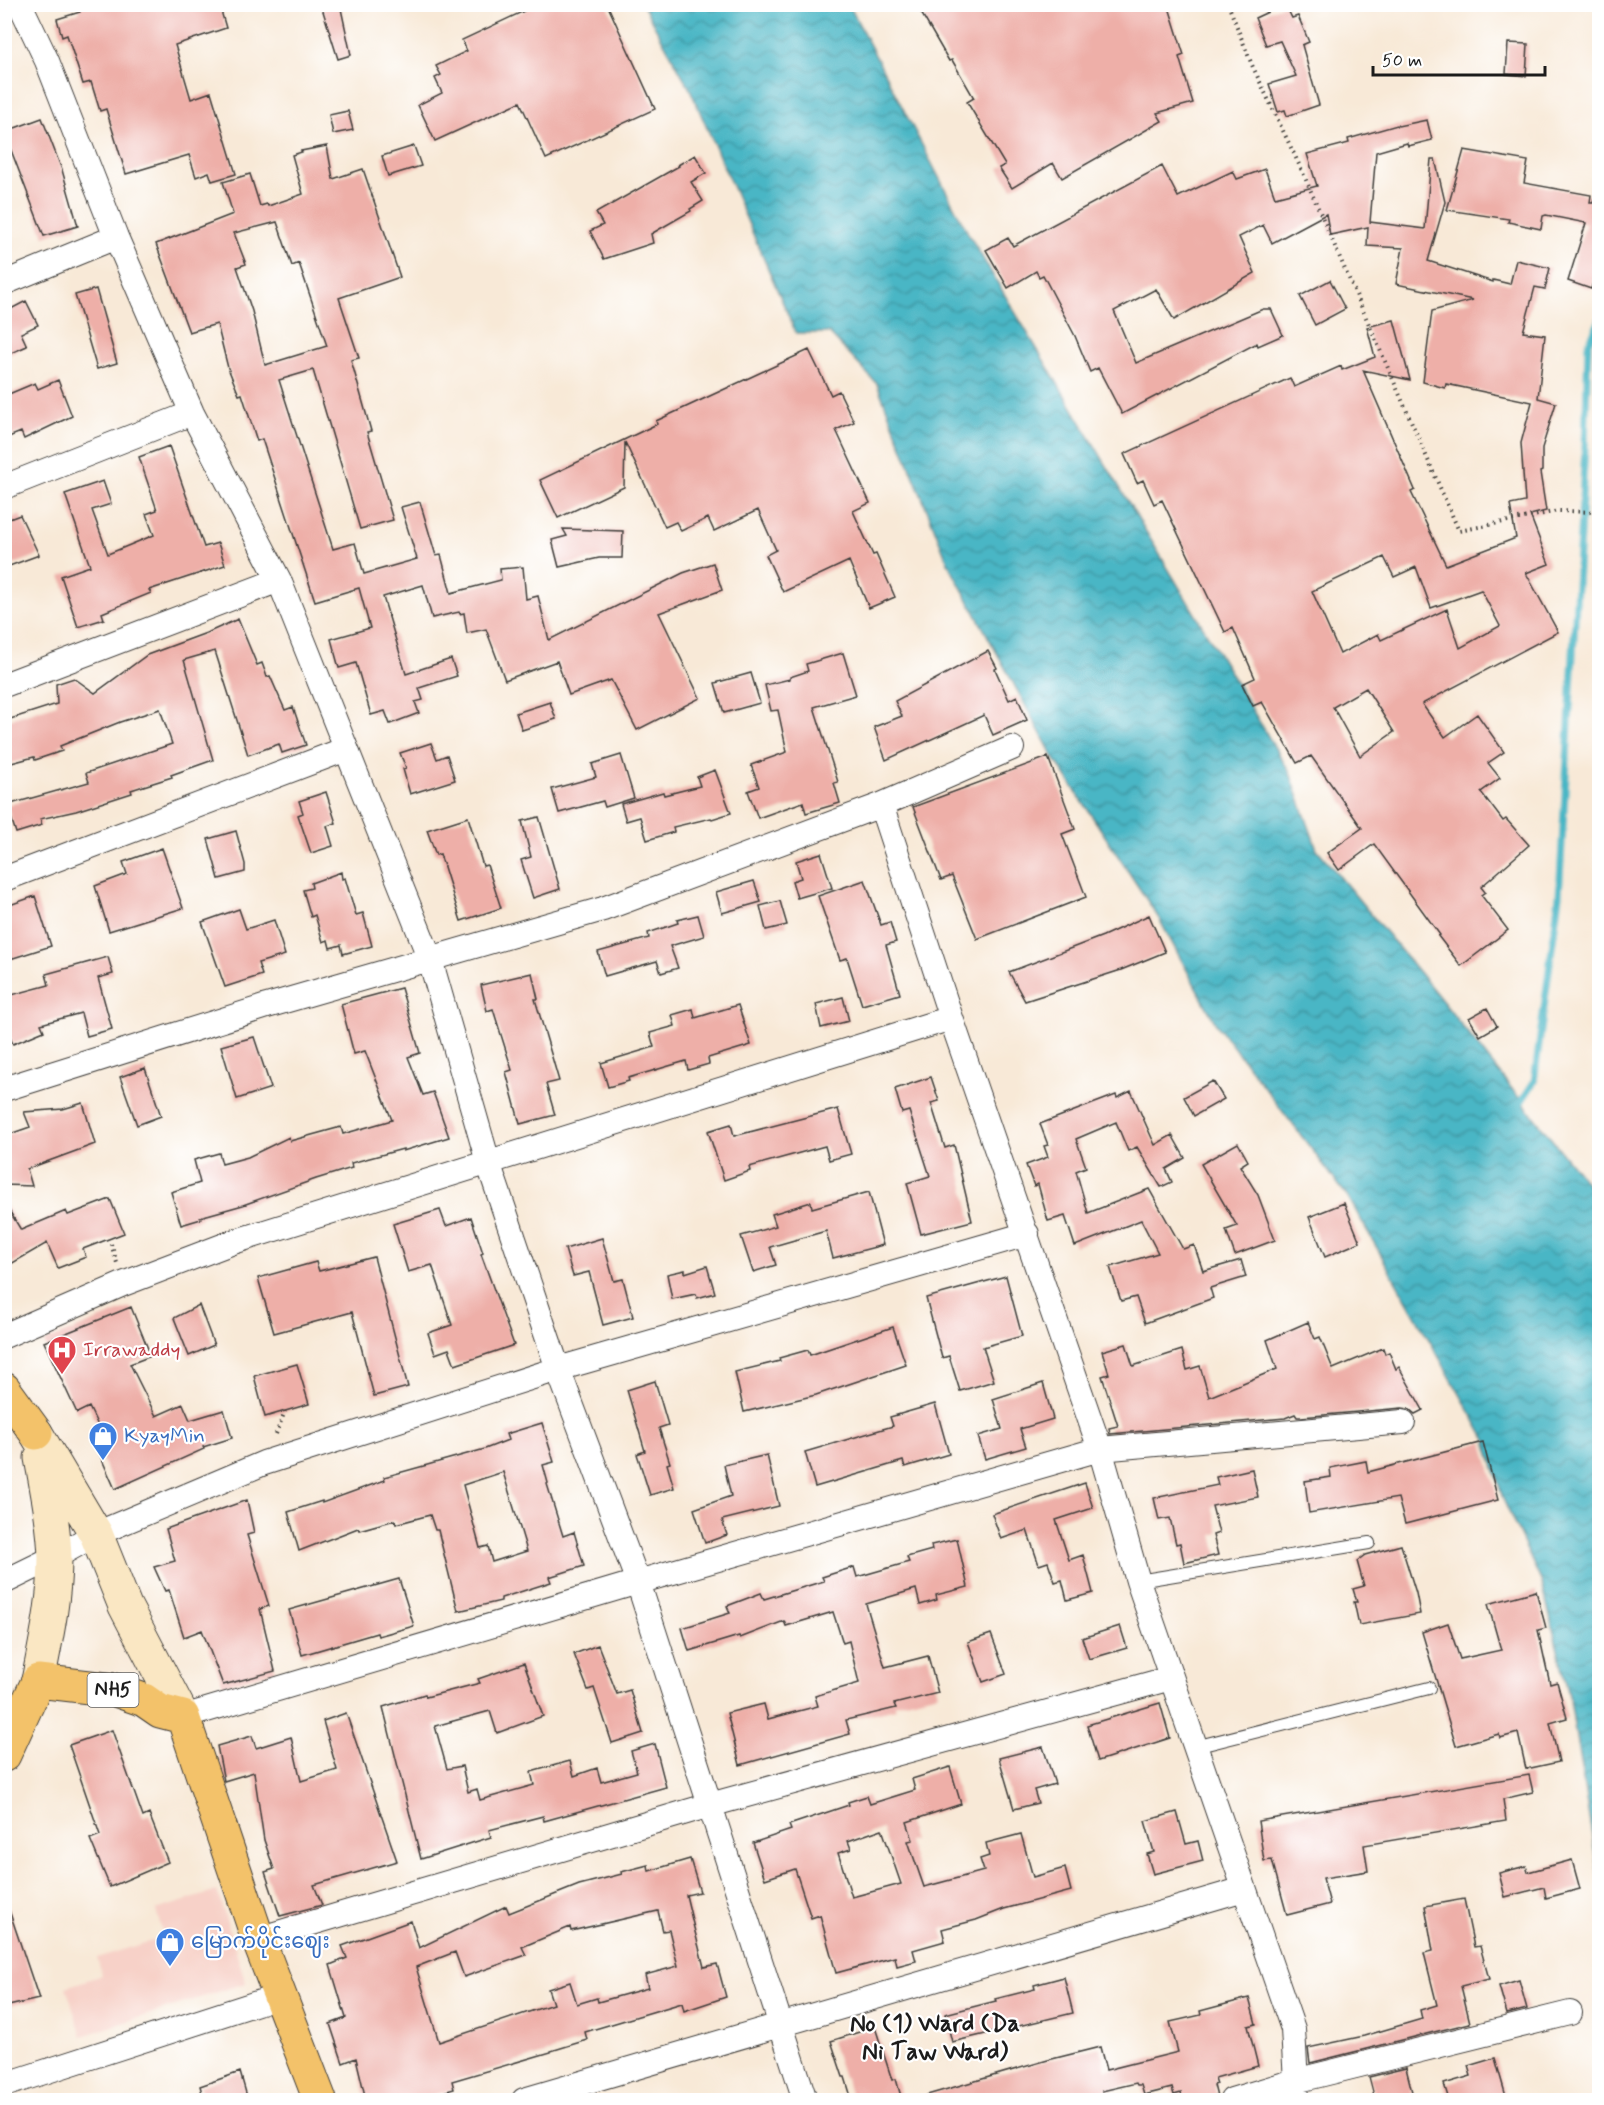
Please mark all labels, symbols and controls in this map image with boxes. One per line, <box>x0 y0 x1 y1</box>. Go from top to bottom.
scale bar <box>1373 39 1546 77</box>
text: 50 m <box>1382 49 1422 73</box>
hospital icon: Irrawaddy <box>46 1334 78 1376</box>
place label: Irrawaddy <box>83 1336 180 1364</box>
shop icon: KyayMin <box>87 1420 119 1462</box>
place label: KyayMin <box>124 1422 205 1450</box>
road number: NH5 <box>88 1673 138 1707</box>
place label: မြောက်ပိုင်းဈေး <box>191 1925 330 1958</box>
shop icon: မြောက်ပိုင်းဈေး <box>154 1926 186 1968</box>
district label: No (1) Ward (Da Ni Taw Ward) <box>850 2009 1020 2068</box>

